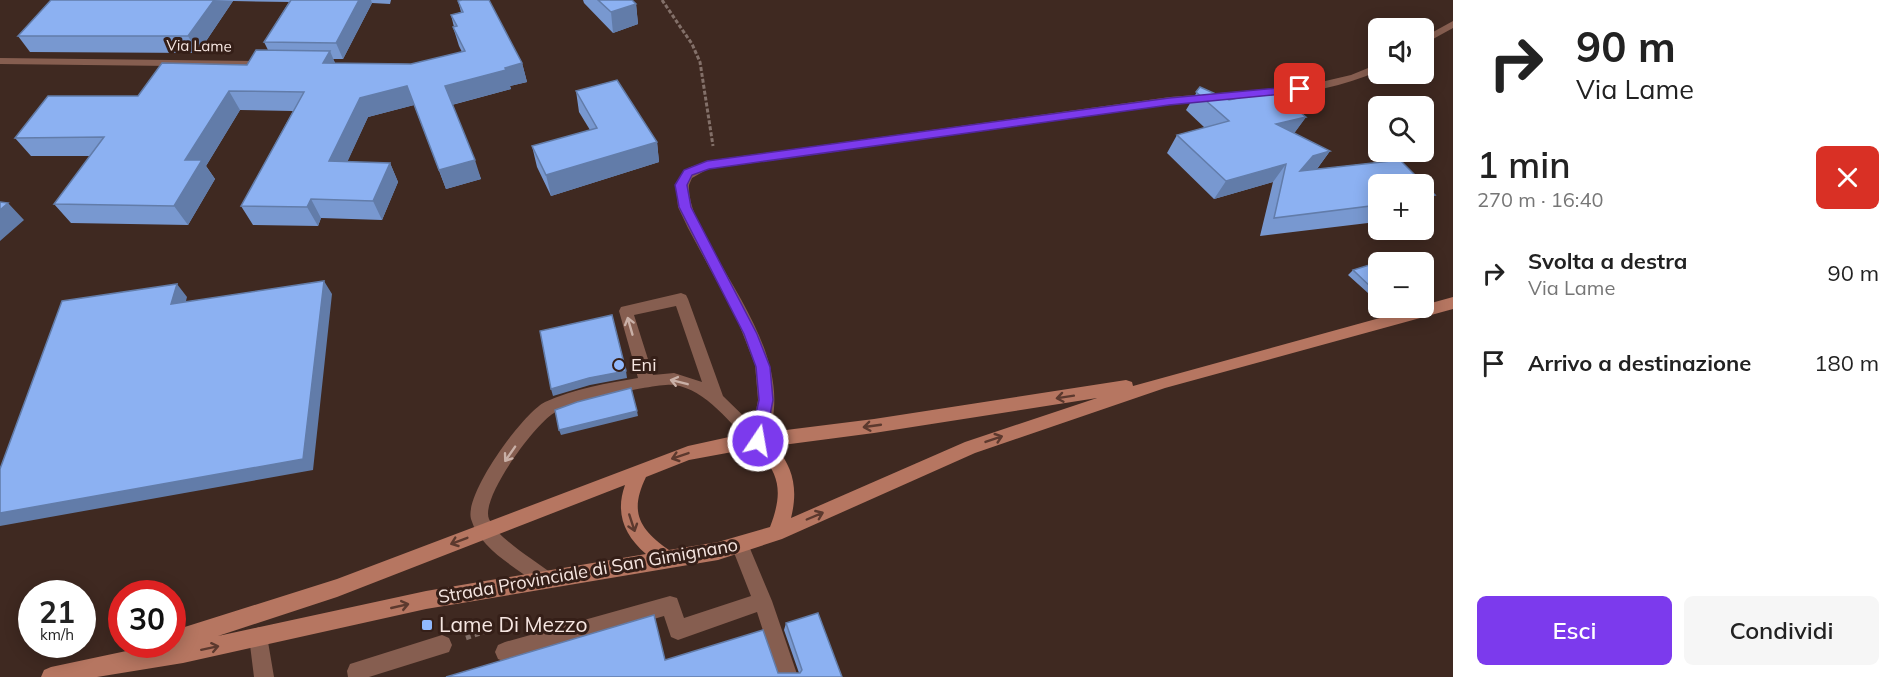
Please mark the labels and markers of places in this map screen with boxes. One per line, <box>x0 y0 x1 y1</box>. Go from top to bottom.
pin <box>1274 63 1325 114</box>
place label: Eni <box>631 353 656 376</box>
marker: Eni <box>612 358 626 372</box>
place label: Lame Di Mezzo <box>439 611 588 637</box>
marker: Lame Di Mezzo <box>420 618 434 632</box>

